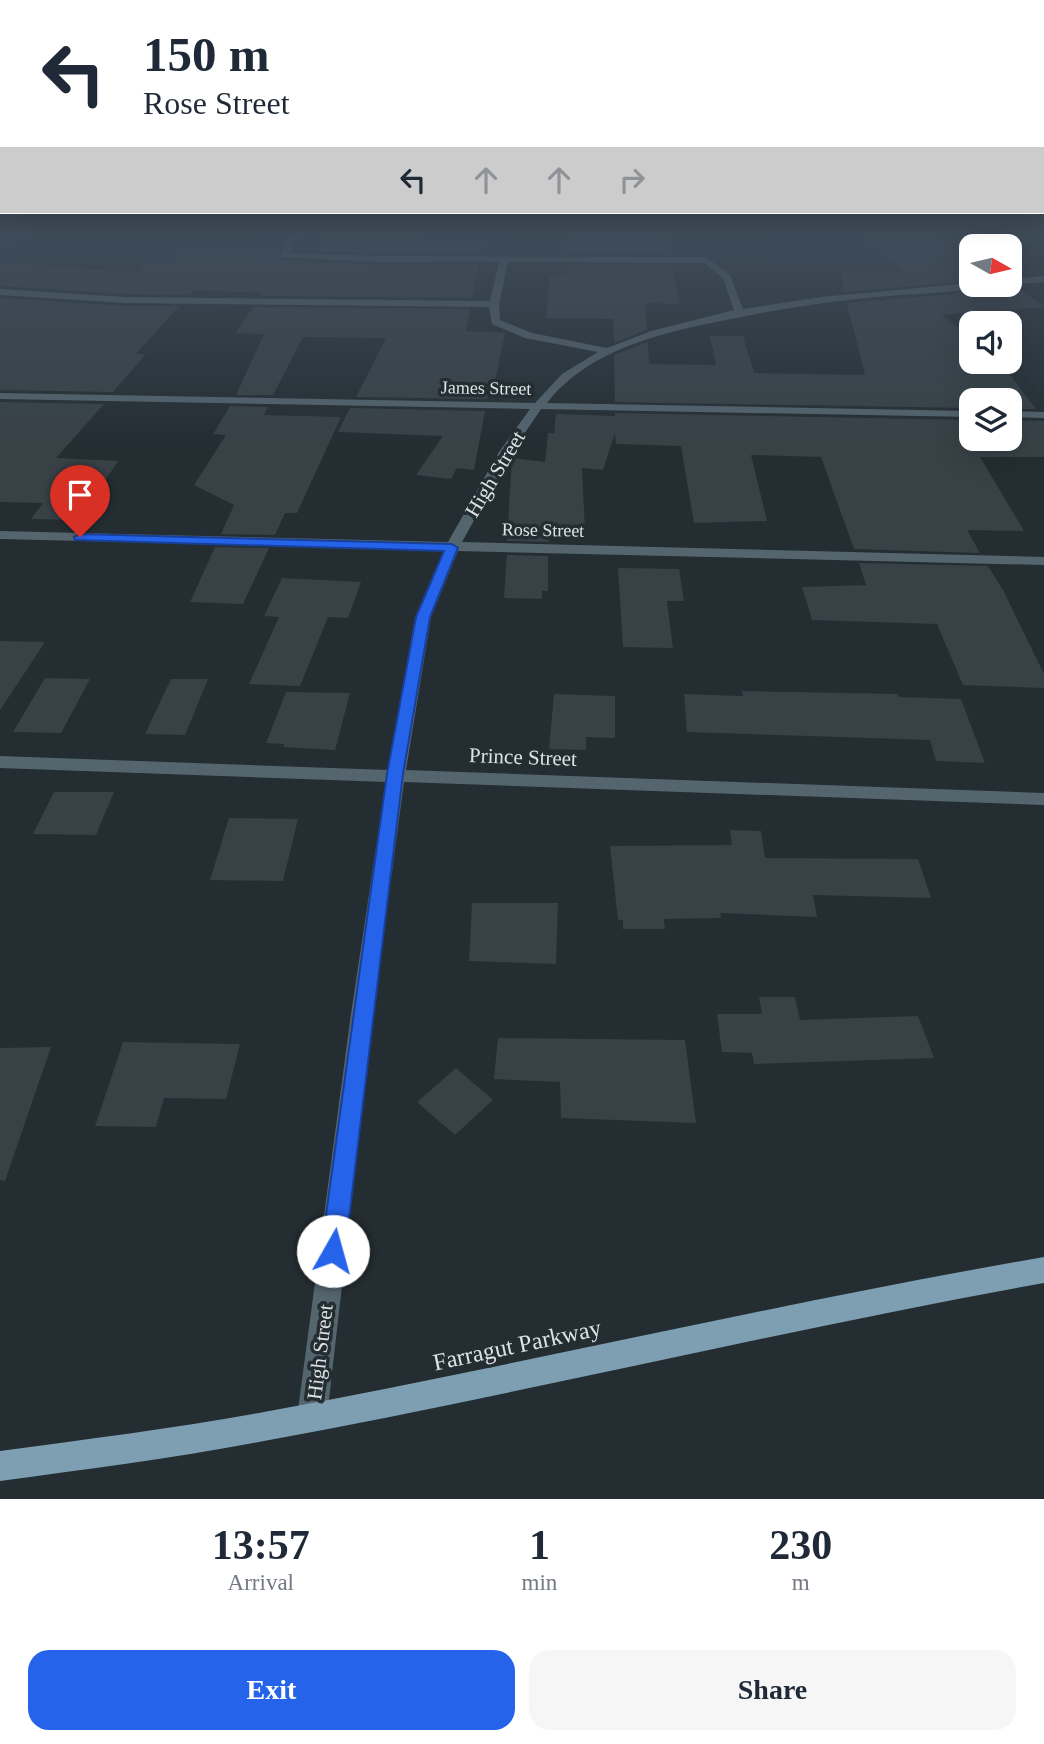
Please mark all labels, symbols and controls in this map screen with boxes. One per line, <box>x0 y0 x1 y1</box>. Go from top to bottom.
text: 150 m <box>143 27 270 82</box>
icon: left <box>28 28 119 119</box>
text: Rose Street <box>143 85 290 121</box>
icon: left <box>394 161 432 199</box>
icon: ahead <box>467 161 505 199</box>
icon: ahead <box>540 161 578 199</box>
icon: right <box>613 161 651 199</box>
north arrow <box>959 234 1022 298</box>
map controls <box>959 234 1022 451</box>
button: sound <box>959 311 1022 374</box>
street label: James Street <box>441 377 531 399</box>
button: layers <box>959 388 1022 451</box>
street label: High Street <box>460 426 530 521</box>
pin <box>50 465 110 537</box>
icon: arrive <box>61 476 99 514</box>
street label: Rose Street <box>502 519 584 541</box>
street label: Prince Street <box>469 743 577 771</box>
position arrow <box>296 1214 370 1288</box>
street label: High Street <box>302 1303 338 1401</box>
street label: Farragut Parkway <box>431 1314 603 1376</box>
text: 13:57 <box>212 1522 310 1568</box>
text: 1 <box>529 1522 550 1568</box>
text: 230 <box>769 1522 832 1568</box>
text: Arrival <box>228 1570 294 1595</box>
text: min <box>522 1570 557 1595</box>
text: m <box>792 1570 810 1595</box>
button: Exit <box>28 1650 515 1730</box>
button: Share <box>529 1650 1016 1730</box>

